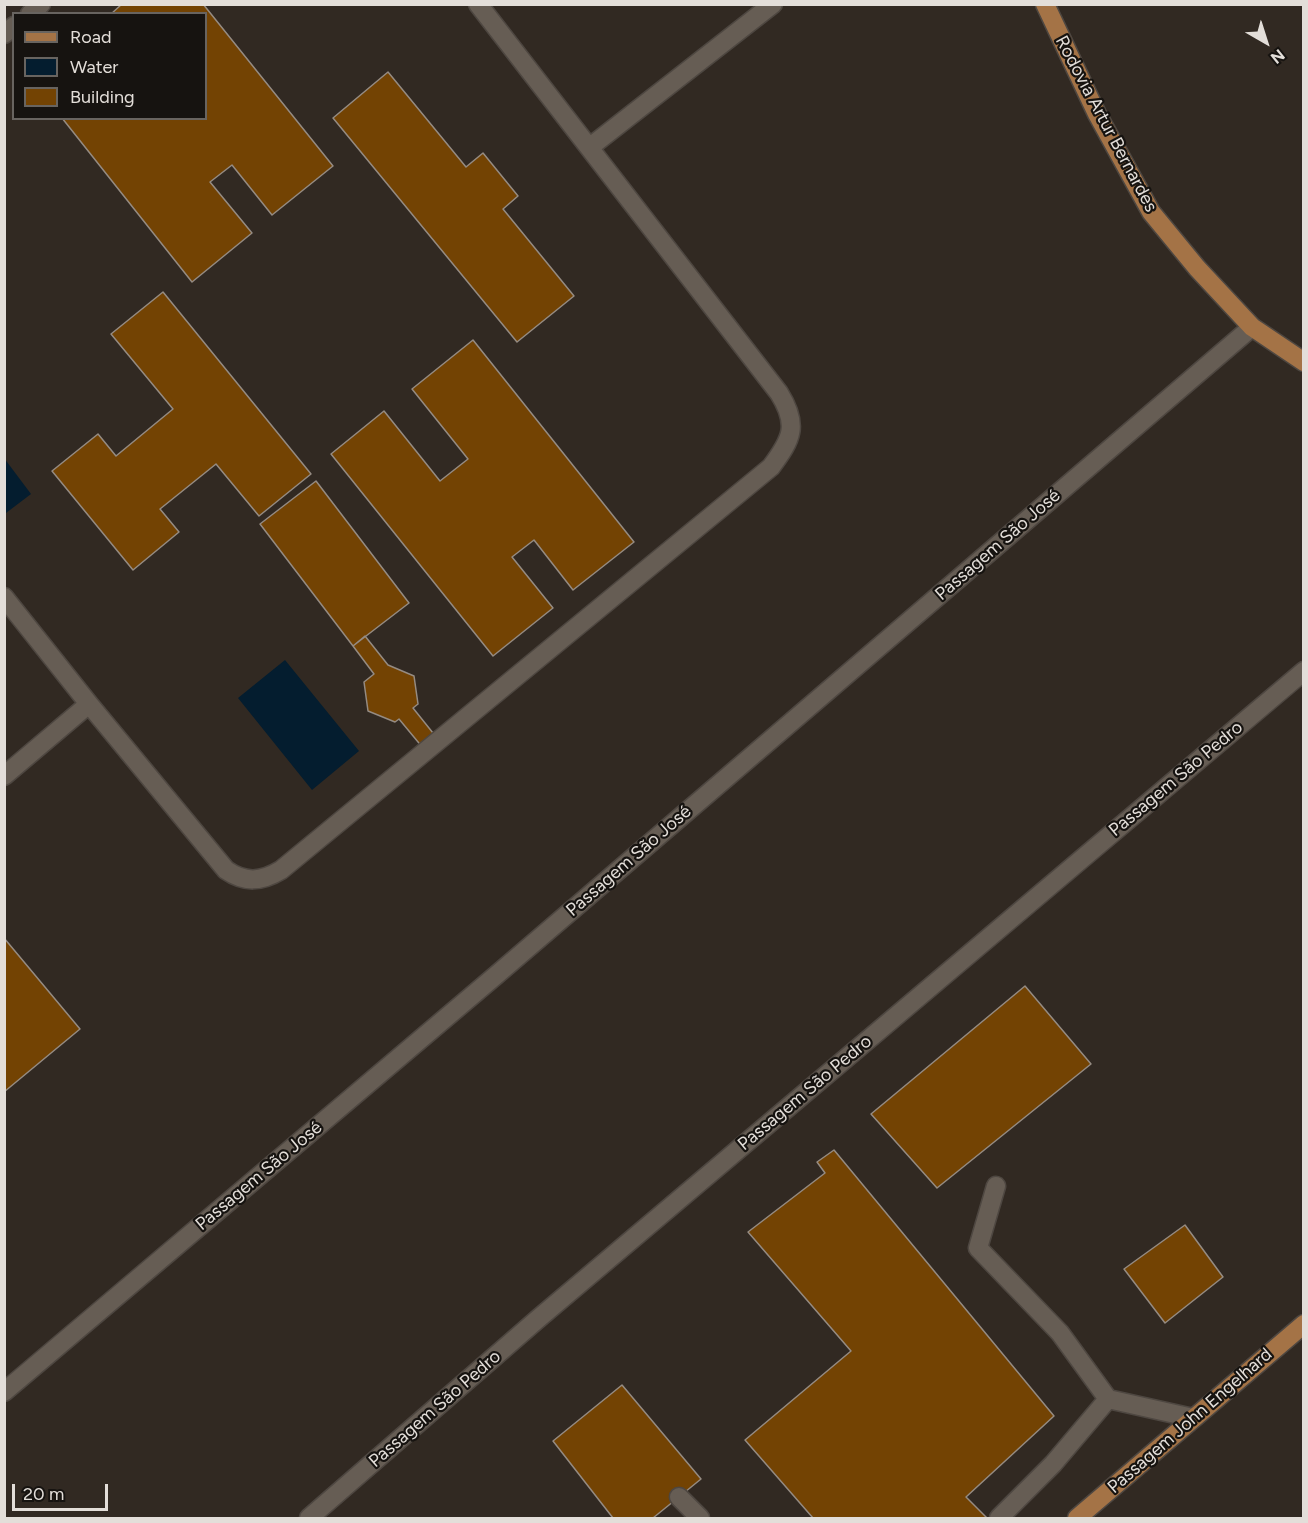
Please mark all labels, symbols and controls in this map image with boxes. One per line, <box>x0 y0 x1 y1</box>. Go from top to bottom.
legend <box>12 12 207 120</box>
north arrow <box>1236 12 1296 72</box>
text: Road <box>70 26 111 48</box>
street label: Rodovia Artur Bernardes <box>1050 32 1162 216</box>
text: N <box>1267 45 1288 68</box>
text: Water <box>70 56 118 78</box>
text: Building <box>70 86 135 108</box>
street label: Passagem São José <box>931 485 1065 605</box>
street label: Passagem São Pedro <box>1105 717 1247 841</box>
street label: Passagem São José <box>562 801 696 921</box>
street label: Passagem São Pedro <box>734 1031 876 1155</box>
street label: Passagem São José <box>191 1117 327 1235</box>
street label: Passagem John Engelhard <box>1103 1344 1277 1498</box>
street label: Passagem São Pedro <box>365 1346 505 1472</box>
scale bar <box>15 1472 111 1510</box>
text: 20 m <box>23 1483 64 1505</box>

